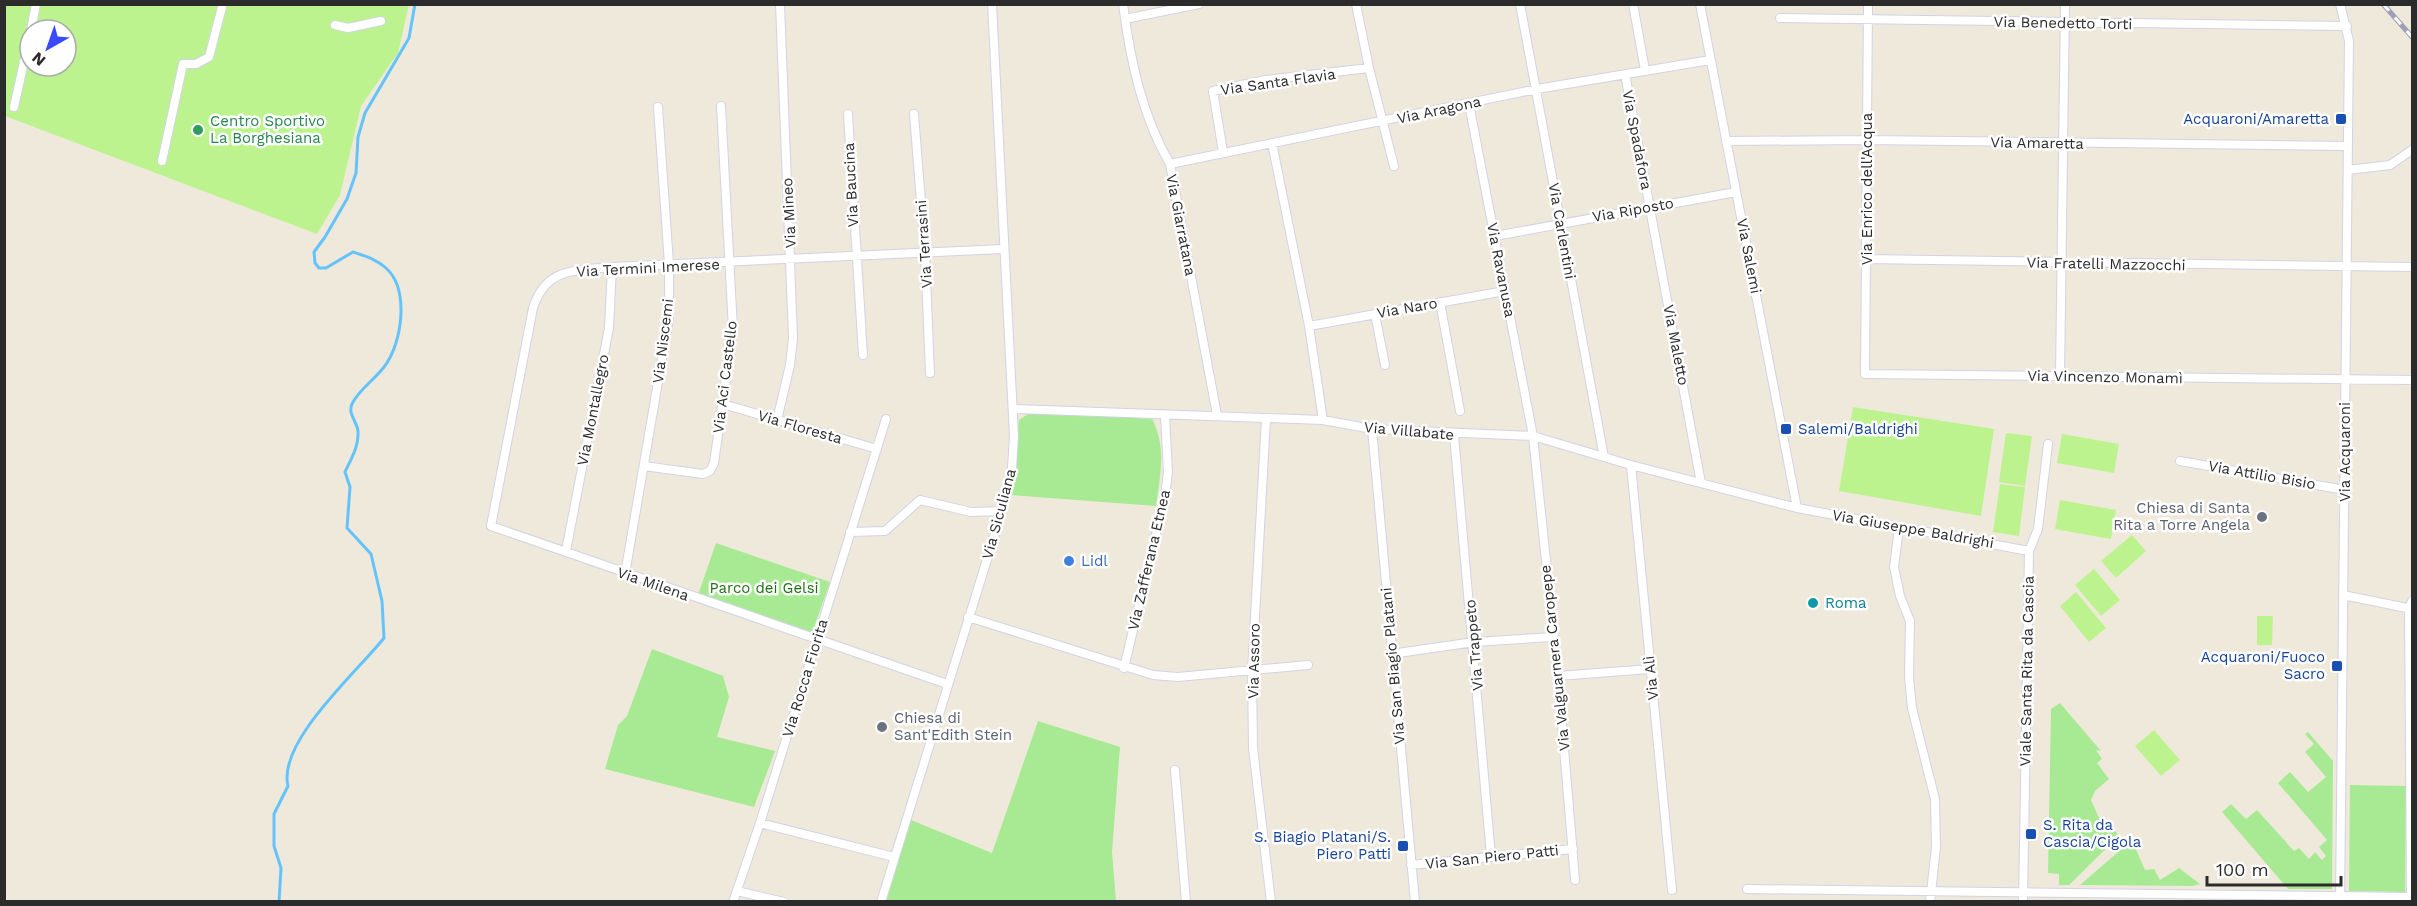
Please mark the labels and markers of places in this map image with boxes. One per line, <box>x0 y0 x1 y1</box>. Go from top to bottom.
place label: Acquaroni/Amaretta <box>2183 110 2330 128</box>
place label: Centro Sportivo La Borghesiana <box>210 112 325 147</box>
marker: Acquaroni/Amaretta <box>2334 112 2348 126</box>
marker: Centro Sportivo La Borghesiana <box>191 123 205 137</box>
place label: Salemi/Baldrighi <box>1798 420 1918 438</box>
marker: Salemi/Baldrighi <box>1779 422 1793 436</box>
place label: Chiesa di Santa Rita a Torre Angela <box>2113 499 2251 534</box>
marker: Chiesa di Santa Rita a Torre Angela <box>2255 510 2269 524</box>
place label: Lidl <box>1081 552 1108 570</box>
marker: Lidl <box>1062 554 1076 568</box>
place label: Roma <box>1825 594 1867 612</box>
marker: Roma <box>1806 596 1820 610</box>
place label: Acquaroni/Fuoco Sacro <box>2201 648 2325 683</box>
marker: Acquaroni/Fuoco Sacro <box>2330 659 2344 673</box>
place label: Chiesa di Sant'Edith Stein <box>894 709 1012 744</box>
marker: Chiesa di Sant'Edith Stein <box>875 720 889 734</box>
place label: S. Rita da Cascia/Cigola <box>2043 816 2142 851</box>
marker: S. Rita da Cascia/Cigola <box>2024 827 2038 841</box>
place label: S. Biagio Platani/S. Piero Patti <box>1254 828 1391 863</box>
marker: S. Biagio Platani/S. Piero Patti <box>1396 839 1410 853</box>

